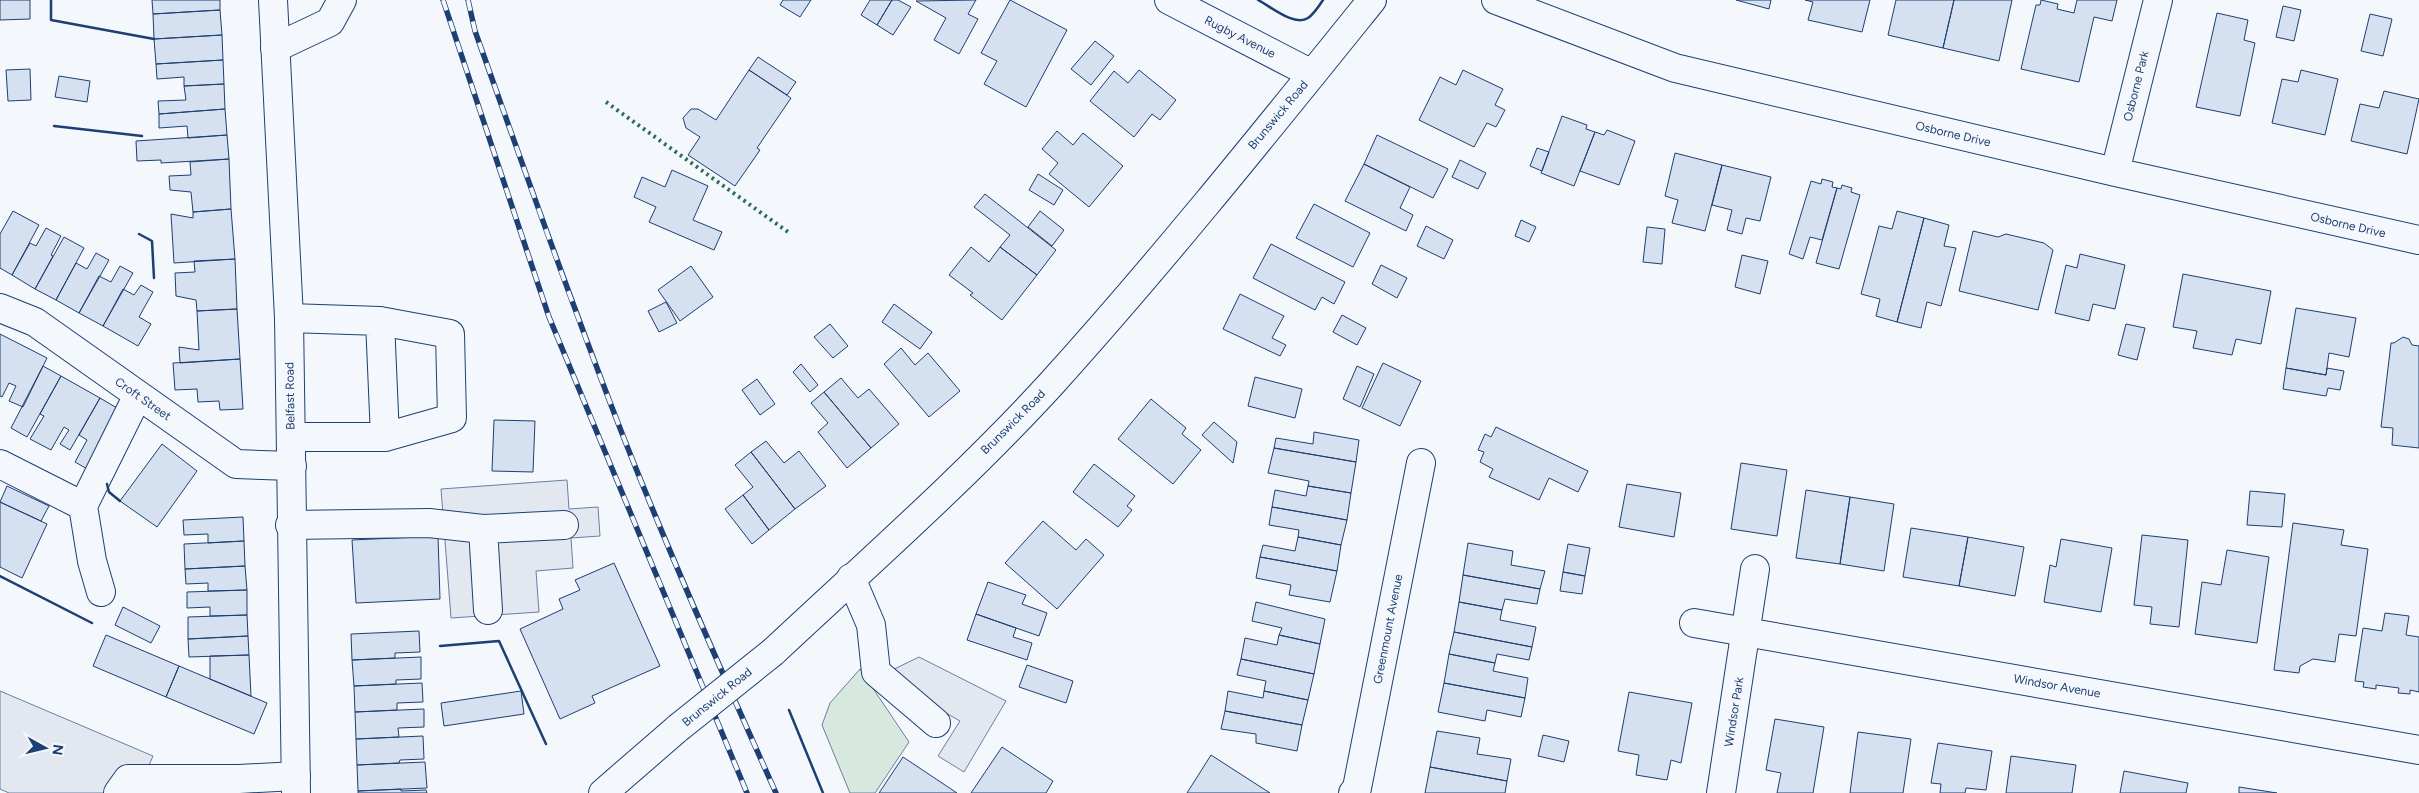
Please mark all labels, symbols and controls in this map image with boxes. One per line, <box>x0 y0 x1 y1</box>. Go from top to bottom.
street label: Rugby Avenue <box>1202 13 1278 61</box>
street label: Osborne Park <box>2120 49 2152 123</box>
street label: Brunswick Road <box>1245 78 1311 152</box>
street label: Osborne Drive <box>1914 119 1992 150</box>
street label: Osborne Drive <box>2309 210 2387 241</box>
street label: Belfast Road <box>282 362 298 430</box>
street label: Croft Street <box>112 375 174 424</box>
street label: Brunswick Road <box>978 387 1048 457</box>
street label: Greenmount Avenue <box>1370 572 1406 685</box>
street label: Brunswick Road <box>679 665 755 729</box>
street label: Windsor Avenue <box>2012 671 2102 701</box>
street label: Windsor Park <box>1722 676 1746 748</box>
north arrow <box>20 723 70 773</box>
text: N <box>48 743 67 756</box>

